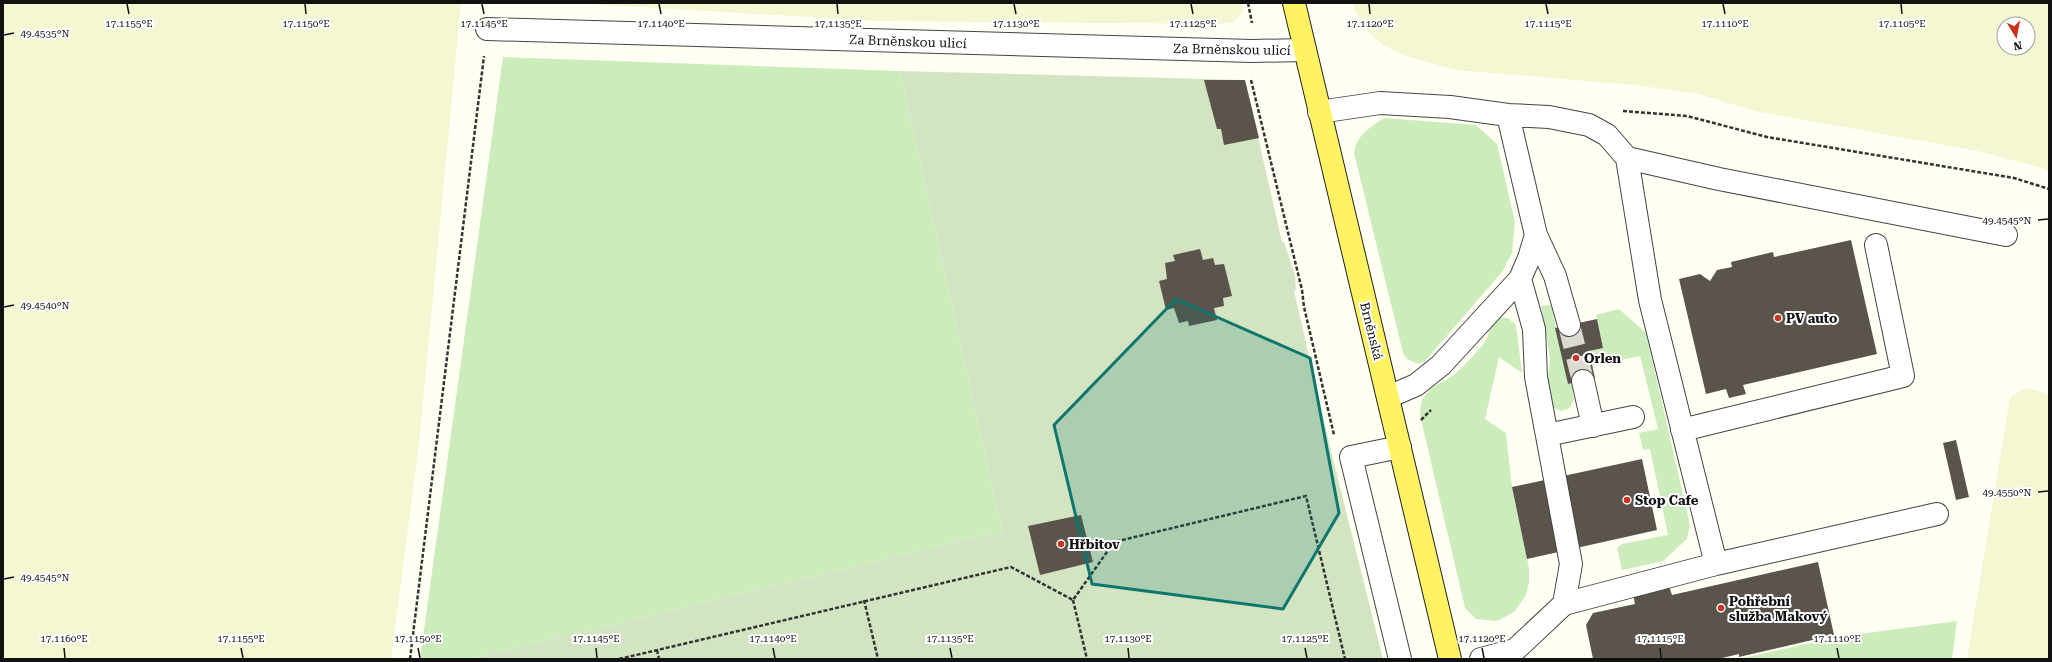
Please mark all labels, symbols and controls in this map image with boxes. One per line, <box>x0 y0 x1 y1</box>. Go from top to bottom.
north arrow <box>1996 16 2036 56</box>
text: 17.1155°E <box>105 18 153 29</box>
text: 17.1150°E <box>282 18 330 29</box>
text: 17.1145°E <box>460 18 508 29</box>
text: 17.1140°E <box>637 18 685 29</box>
text: 17.1135°E <box>814 18 862 29</box>
text: 17.1130°E <box>992 18 1040 29</box>
text: 17.1125°E <box>1169 18 1217 29</box>
text: 17.1120°E <box>1346 18 1394 29</box>
text: 17.1115°E <box>1524 18 1572 29</box>
text: 17.1110°E <box>1701 18 1749 29</box>
text: 17.1105°E <box>1878 18 1926 29</box>
text: 49.4535°N <box>20 28 70 39</box>
street label: Za Brněnskou ulicí <box>849 32 967 51</box>
text: N <box>2012 38 2023 53</box>
street label: Za Brněnskou ulicí <box>1173 41 1291 58</box>
text: 49.4545°N <box>1982 215 2032 226</box>
text: 49.4540°N <box>20 300 70 311</box>
street label: Brněnská <box>1357 301 1386 362</box>
place label: PV auto <box>1786 311 1837 326</box>
marker: PV auto <box>1773 313 1783 323</box>
place label: Orlen <box>1584 351 1621 366</box>
marker: Orlen <box>1571 353 1581 363</box>
text: 49.4550°N <box>1982 487 2032 498</box>
place label: Stop Cafe <box>1635 493 1699 508</box>
marker: Stop Cafe <box>1622 495 1632 505</box>
place label: Hřbitov <box>1069 537 1120 552</box>
marker: Hřbitov <box>1056 539 1066 549</box>
text: 49.4545°N <box>20 572 70 583</box>
place label: Pohřební služba Makový <box>1729 594 1828 624</box>
marker: Pohřební služba Makový <box>1716 603 1726 613</box>
text: 17.1160°E <box>40 633 88 644</box>
text: 17.1155°E <box>217 633 265 644</box>
text: 17.1150°E <box>394 633 442 644</box>
text: 17.1145°E <box>572 633 620 644</box>
text: 17.1140°E <box>749 633 797 644</box>
text: 17.1135°E <box>926 633 974 644</box>
text: 17.1130°E <box>1104 633 1152 644</box>
text: 17.1125°E <box>1281 633 1329 644</box>
text: 17.1120°E <box>1458 633 1506 644</box>
text: 17.1115°E <box>1636 633 1684 644</box>
text: 17.1110°E <box>1813 633 1861 644</box>

